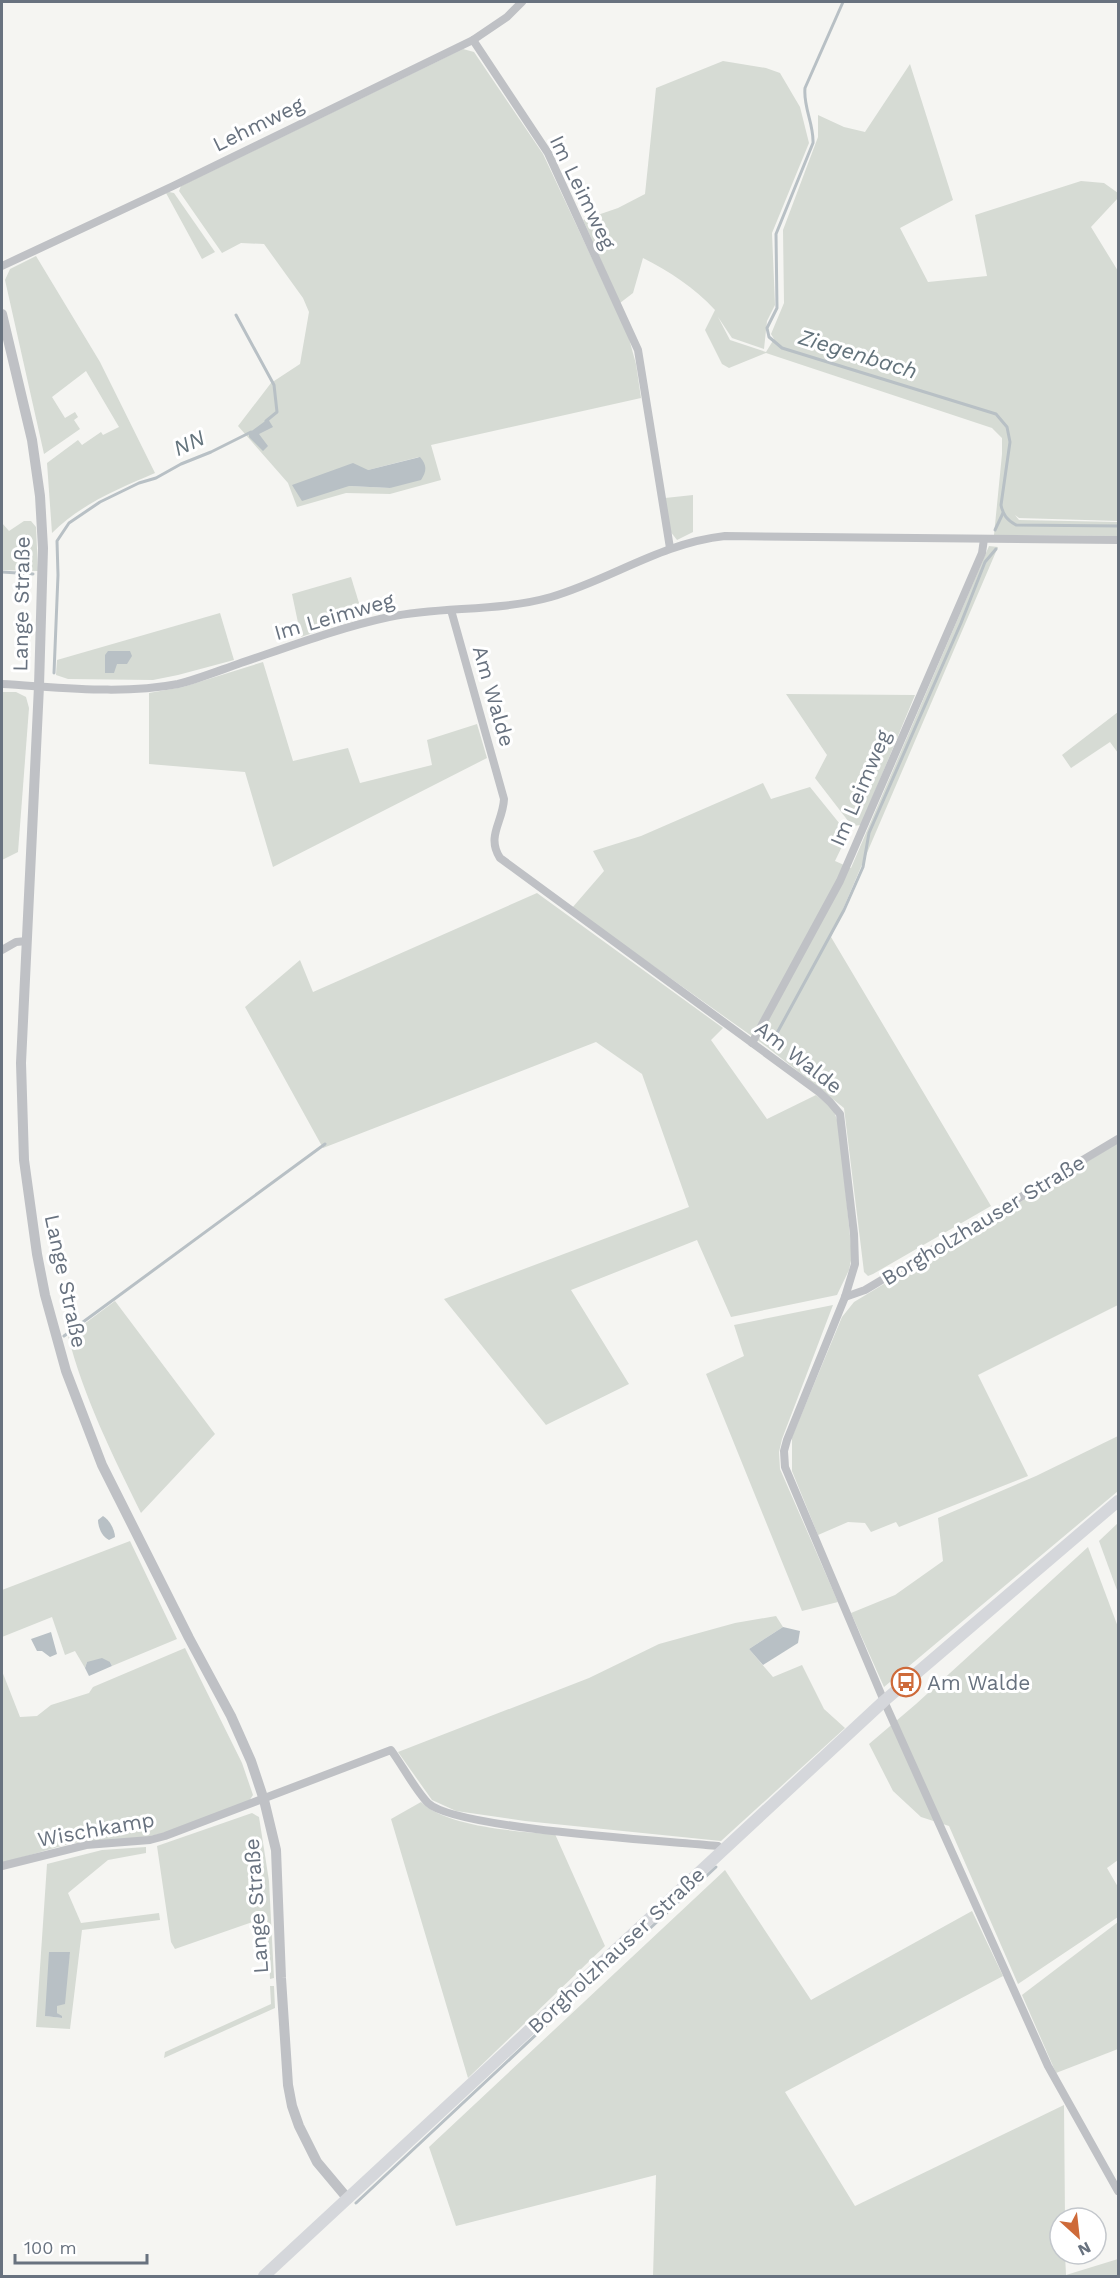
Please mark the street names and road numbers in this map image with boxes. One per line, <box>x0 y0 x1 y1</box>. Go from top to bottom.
street label: Lehmweg <box>209 91 308 157</box>
street label: Im Leimweg <box>545 131 622 254</box>
street label: Lange Straße <box>7 536 35 672</box>
street label: Im Leimweg <box>271 587 398 645</box>
street label: Am Walde <box>468 643 520 749</box>
street label: Im Leimweg <box>824 725 896 850</box>
street label: Am Walde <box>751 1015 847 1099</box>
street label: Borgholzhauser Straße <box>877 1149 1089 1291</box>
street label: Lange Straße <box>40 1212 92 1350</box>
street label: Wischkamp <box>36 1806 156 1852</box>
street label: Lange Straße <box>239 1838 273 1974</box>
street label: Borgholzhauser Straße <box>522 1862 710 2038</box>

